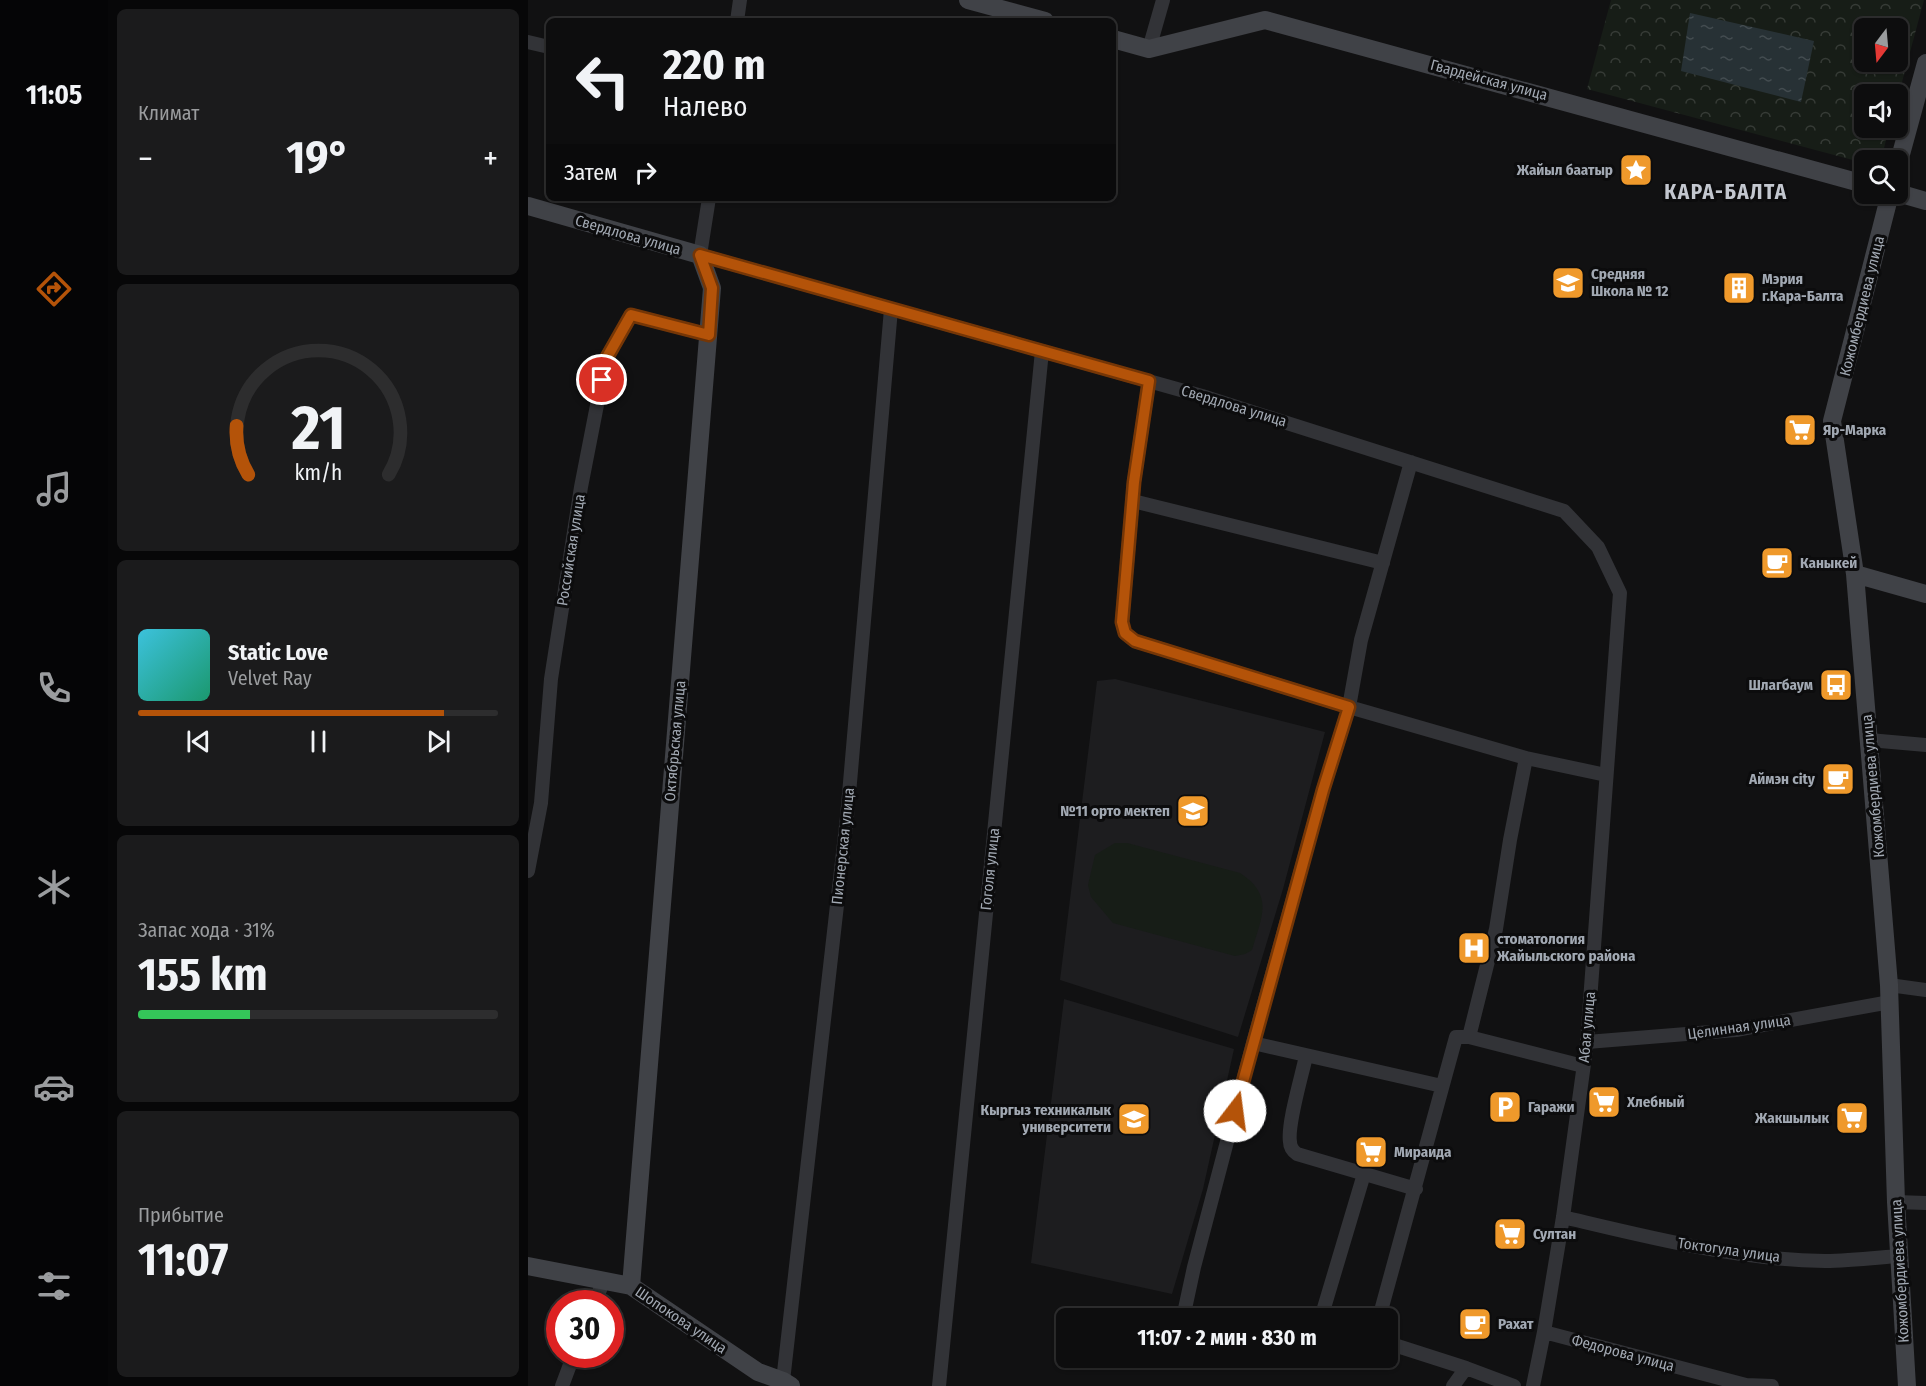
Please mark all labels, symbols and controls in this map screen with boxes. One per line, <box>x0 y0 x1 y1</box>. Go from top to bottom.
north arrow <box>1854 18 1908 72</box>
map controls <box>1854 18 1908 204</box>
text: 220 m <box>663 40 766 90</box>
icon: left <box>564 42 642 120</box>
street label: Гвардейская улица <box>1429 56 1549 104</box>
text: 11:05 <box>26 79 82 111</box>
button: sound <box>1854 84 1908 138</box>
text: Налево <box>663 91 747 123</box>
text: Климат <box>138 101 199 125</box>
text: 19° <box>286 131 350 185</box>
text: − <box>138 139 153 179</box>
text: + <box>483 139 498 179</box>
button: search <box>1854 150 1908 204</box>
place icon: Жайыл баатыр <box>1618 152 1654 188</box>
icon: right <box>629 156 662 189</box>
text: Затем <box>564 159 617 186</box>
place label: Жайыл баатыр <box>1516 161 1613 179</box>
district label: КАРА-БАЛТА <box>1664 179 1788 205</box>
street label: Свердлова улица <box>573 211 683 259</box>
street label: Кожомбердиева улица <box>1836 234 1888 378</box>
school or university icon: Средняя Школа № 12 <box>1550 265 1586 301</box>
place label: Средняя Школа № 12 <box>1591 265 1669 300</box>
icon: directions <box>33 268 75 310</box>
building icon: Мэрия г.Кара-Балта <box>1721 270 1757 306</box>
place label: Мэрия г.Кара-Балта <box>1762 270 1844 305</box>
pin <box>576 354 627 405</box>
icon: arrive <box>585 363 618 396</box>
street label: Свердлова улица <box>1179 381 1289 431</box>
text: 21 <box>290 391 345 466</box>
supermarket icon: Яр-Марка <box>1782 412 1818 448</box>
place label: Яр-Марка <box>1823 421 1887 439</box>
text: km/h <box>294 460 342 486</box>
icon: music <box>33 468 75 510</box>
street label: Российская улица <box>553 493 589 607</box>
cafe icon: Каныкей <box>1759 545 1795 581</box>
place label: Каныкей <box>1800 554 1857 572</box>
text: Static Love <box>228 639 328 666</box>
text: Velvet Ray <box>228 666 312 690</box>
icon: phone <box>33 667 75 709</box>
bus stop icon: Шлагбаум <box>1818 667 1854 703</box>
place label: Шлагбаум <box>1748 676 1813 694</box>
street label: Октябрьская улица <box>661 680 689 802</box>
street label: Кожомбердиева улица <box>1858 714 1888 858</box>
icon: previous <box>182 725 215 758</box>
icon: pause <box>302 725 335 758</box>
icon: next <box>422 725 455 758</box>
cafe icon: Аймэн city <box>1820 761 1856 797</box>
place label: Аймэн city <box>1748 770 1816 788</box>
street label: Пионерская улица <box>828 787 858 905</box>
school or university icon: №11 орто мектеп <box>1175 793 1211 829</box>
place label: №11 орто мектеп <box>1060 802 1170 820</box>
street label: Гоголя улица <box>977 827 1003 911</box>
icon: climate <box>33 866 75 908</box>
text: Запас хода · 31% <box>138 918 275 942</box>
hospital icon: стоматология Жайыльского района <box>1456 930 1492 966</box>
place label: стоматология Жайыльского района <box>1496 930 1636 965</box>
text: 155 km <box>138 948 268 1002</box>
street label: Абая улица <box>1575 991 1599 1063</box>
street label: Целинная улица <box>1686 1011 1792 1043</box>
icon: car <box>33 1066 75 1108</box>
position arrow <box>1203 1079 1267 1143</box>
supermarket icon: Хлебный <box>1586 1084 1622 1120</box>
parking icon: Гаражи <box>1487 1089 1523 1125</box>
place label: Хлебный <box>1626 1093 1685 1111</box>
place label: Гаражи <box>1528 1098 1575 1116</box>
supermarket icon: Жакшылык <box>1834 1100 1870 1136</box>
place label: Кыргыз техникалык университети <box>981 1101 1111 1136</box>
school or university icon: Кыргыз техникалык университети <box>1116 1101 1152 1137</box>
place label: Жакшылык <box>1754 1109 1829 1127</box>
supermarket icon: Мираида <box>1353 1134 1389 1170</box>
place label: Мираида <box>1394 1143 1452 1161</box>
street label: Кожомбердиева улица <box>1887 1199 1913 1343</box>
text: Прибытие <box>138 1203 224 1227</box>
supermarket icon: Султан <box>1492 1216 1528 1252</box>
place label: Султан <box>1533 1225 1576 1243</box>
text: 11:07 <box>138 1233 229 1287</box>
street label: Токтогула улица <box>1677 1234 1781 1266</box>
icon: filters <box>33 1265 75 1307</box>
street label: Шопокова улица <box>632 1283 730 1357</box>
speed limit sign: 30 <box>546 1290 624 1368</box>
cafe icon: Рахат <box>1457 1306 1493 1342</box>
place label: Рахат <box>1498 1315 1534 1333</box>
text: 11:07 · 2 мин · 830 m <box>1137 1324 1317 1351</box>
street label: Федорова улица <box>1570 1331 1676 1375</box>

